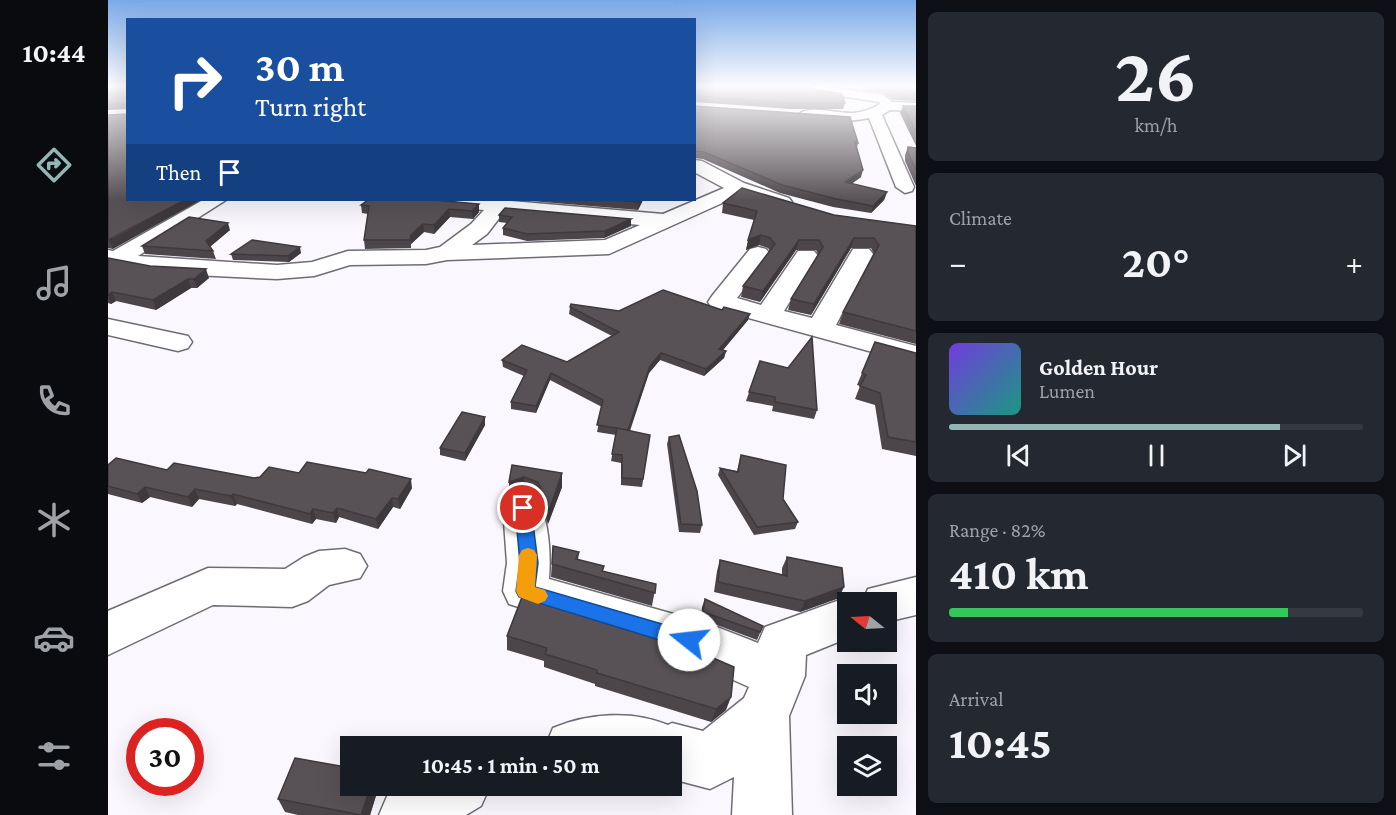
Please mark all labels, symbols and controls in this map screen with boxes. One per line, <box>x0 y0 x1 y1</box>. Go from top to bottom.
text: 26 <box>1115 31 1197 118</box>
text: 10:44 <box>22 38 86 68</box>
icon: right <box>156 42 234 120</box>
text: 30 m <box>255 43 345 90</box>
text: Turn right <box>255 92 366 122</box>
text: km/h <box>1134 114 1178 136</box>
icon: directions <box>33 144 75 186</box>
icon: arrive <box>213 156 246 189</box>
text: Then <box>156 160 201 185</box>
text: Climate <box>949 207 1012 229</box>
text: 20° <box>1122 237 1190 287</box>
text: − <box>949 244 966 281</box>
text: + <box>1346 244 1363 281</box>
icon: music <box>33 262 75 304</box>
text: Golden Hour <box>1039 355 1158 380</box>
icon: phone <box>33 380 75 422</box>
text: Lumen <box>1039 380 1095 402</box>
icon: previous <box>1002 439 1035 472</box>
icon: pause <box>1140 439 1173 472</box>
icon: next <box>1278 439 1311 472</box>
pin <box>497 482 548 533</box>
icon: arrive <box>506 491 539 524</box>
icon: climate <box>33 499 75 541</box>
text: Range · 82% <box>949 519 1046 541</box>
text: 410 km <box>949 549 1089 599</box>
north arrow <box>837 592 897 652</box>
map controls <box>837 592 897 796</box>
position arrow <box>657 608 721 672</box>
icon: car <box>33 617 75 659</box>
button: sound <box>837 664 897 724</box>
text: Arrival <box>949 688 1003 710</box>
speed limit sign: 30 <box>126 718 204 796</box>
text: 10:45 <box>949 718 1052 768</box>
icon: filters <box>33 735 75 777</box>
button: layers <box>837 736 897 796</box>
text: 10:45 · 1 min · 50 m <box>422 753 600 778</box>

